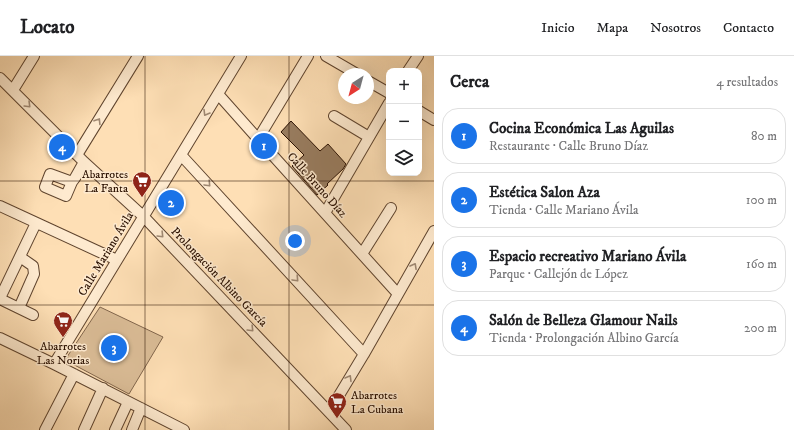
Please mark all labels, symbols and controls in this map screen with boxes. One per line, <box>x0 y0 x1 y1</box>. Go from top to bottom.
text: Locato <box>20 16 75 39</box>
text: Inicio <box>541 19 574 37</box>
text: Mapa <box>596 19 628 37</box>
text: Nosotros <box>650 19 701 37</box>
text: Contacto <box>723 19 774 37</box>
north arrow <box>338 68 374 104</box>
map controls <box>386 68 422 176</box>
button: + <box>386 68 422 104</box>
text: Cerca <box>450 71 489 93</box>
text: 4 resultados <box>716 74 778 90</box>
one-way arrow <box>23 100 31 108</box>
button: − <box>386 104 422 140</box>
one-way arrow <box>204 109 211 116</box>
one-way arrow <box>93 118 100 125</box>
text: Cocina Económica Las Aguilas <box>489 119 674 138</box>
text: 1 <box>462 128 466 144</box>
text: 80 m <box>751 128 777 144</box>
pin: 1 <box>251 131 277 161</box>
pin: 4 <box>49 132 75 162</box>
text: Restaurante · Calle Bruno Díaz <box>489 138 648 154</box>
button: layers <box>386 140 422 176</box>
street label: Calle Bruno Díaz <box>284 149 350 221</box>
place label: Abarrotes La Fanta <box>82 167 129 196</box>
supermarket icon: Abarrotes La Fanta <box>131 170 153 198</box>
one-way arrow <box>203 179 210 186</box>
text: Estética Salon Aza <box>489 183 600 202</box>
pin: 2 <box>158 188 184 218</box>
text: 2 <box>461 192 467 208</box>
text: 100 m <box>746 192 777 208</box>
text: Tienda · Calle Mariano Ávila <box>489 202 639 218</box>
street label: Calle Mariano Ávila <box>75 208 138 299</box>
street label: Prolongación Albino García <box>168 224 271 331</box>
one-way arrow <box>156 230 164 238</box>
your location <box>285 231 305 251</box>
text: Espacio recreativo Mariano Ávila <box>489 247 686 266</box>
text: 3 <box>462 256 466 272</box>
text: 160 m <box>746 256 777 272</box>
one-way arrow <box>410 263 417 270</box>
text: Parque · Callejón de López <box>489 266 628 282</box>
one-way arrow <box>291 274 298 282</box>
supermarket icon: Abarrotes Las Norias <box>52 310 74 338</box>
text: Salón de Belleza Glamour Nails <box>489 311 678 330</box>
text: 4 <box>460 320 468 336</box>
text: 200 m <box>744 320 777 336</box>
one-way arrow <box>246 324 253 332</box>
text: Tienda · Prolongación Albino García <box>489 330 679 346</box>
pin: 3 <box>101 333 127 363</box>
place label: Abarrotes Las Norias <box>37 339 89 368</box>
one-way arrow <box>345 375 352 382</box>
place label: Abarrotes La Cubana <box>351 388 404 417</box>
supermarket icon: Abarrotes La Cubana <box>326 391 348 419</box>

